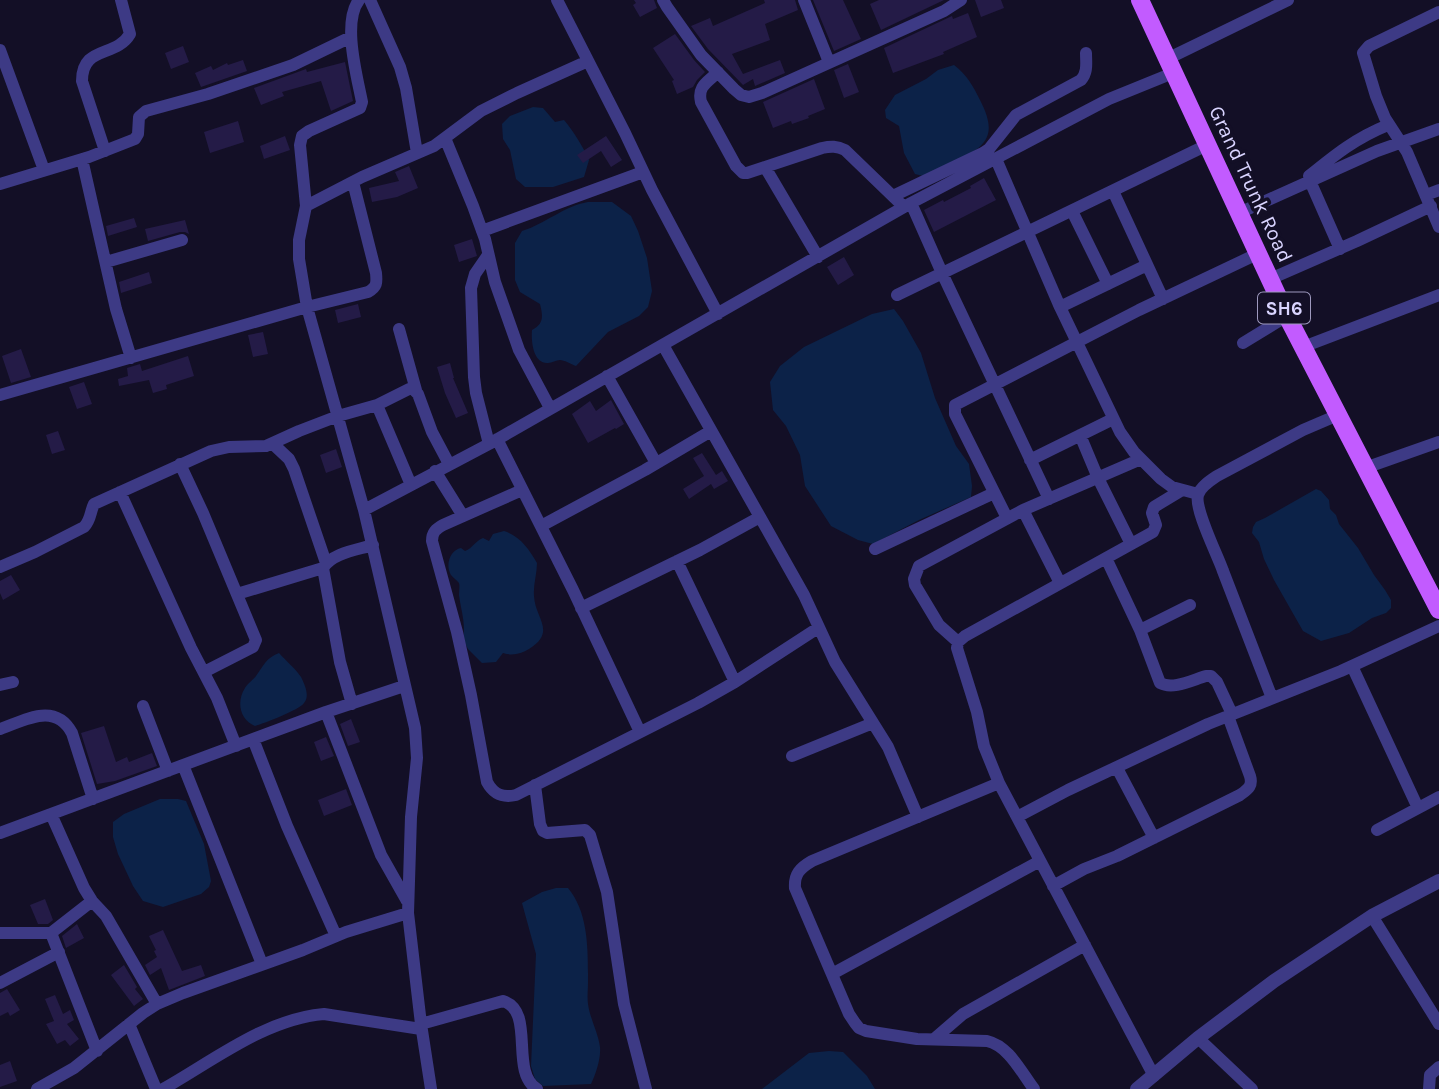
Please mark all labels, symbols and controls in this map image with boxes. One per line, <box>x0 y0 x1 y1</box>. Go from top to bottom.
street label: Grand Trunk Road <box>1204 102 1298 266</box>
road number: SH6 <box>1258 292 1310 324</box>

